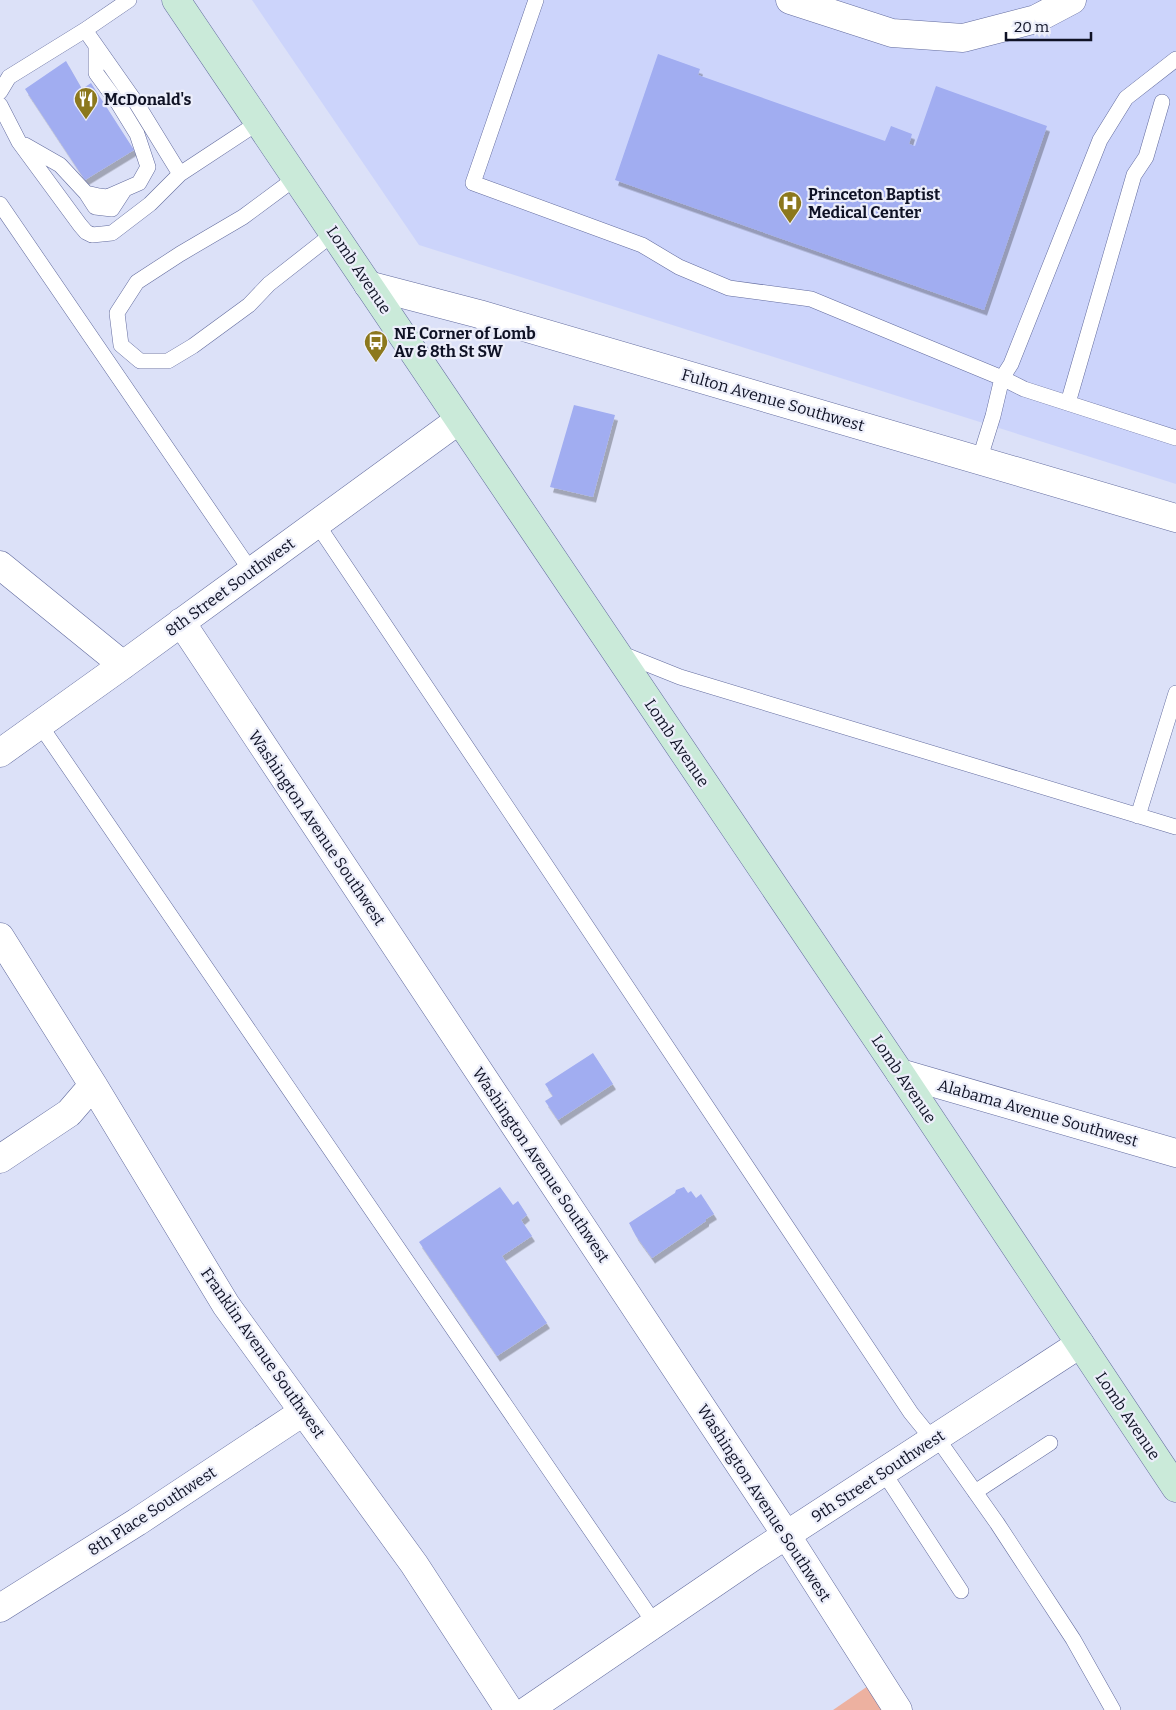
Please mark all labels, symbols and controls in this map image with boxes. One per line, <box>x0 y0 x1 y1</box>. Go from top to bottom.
scale bar <box>1006 10 1091 42</box>
text: 20 m <box>1014 18 1050 36</box>
restaurant icon: McDonald's <box>73 86 99 120</box>
place label: McDonald's <box>104 90 191 109</box>
place label: Princeton Baptist Medical Center <box>808 185 941 222</box>
hospital icon: Princeton Baptist Medical Center <box>777 190 803 224</box>
street label: Lomb Avenue <box>323 222 395 318</box>
place label: NE Corner of Lomb Av & 8th St SW <box>394 324 536 361</box>
bus stop icon: NE Corner of Lomb Av & 8th St SW <box>363 329 389 363</box>
street label: Fulton Avenue Southwest <box>679 365 867 435</box>
street label: 8th Street Southwest <box>162 534 298 640</box>
street label: Lomb Avenue <box>641 695 713 791</box>
street label: Washington Avenue Southwest <box>245 727 390 929</box>
street label: Lomb Avenue <box>868 1031 940 1127</box>
street label: Washington Avenue Southwest <box>469 1064 614 1266</box>
street label: Alabama Avenue Southwest <box>936 1075 1140 1151</box>
street label: Franklin Avenue Southwest <box>197 1264 329 1442</box>
street label: Lomb Avenue <box>1092 1368 1164 1464</box>
street label: Washington Avenue Southwest <box>693 1401 835 1605</box>
street label: 9th Street Southwest <box>808 1426 948 1526</box>
street label: 8th Place Southwest <box>84 1462 220 1560</box>

